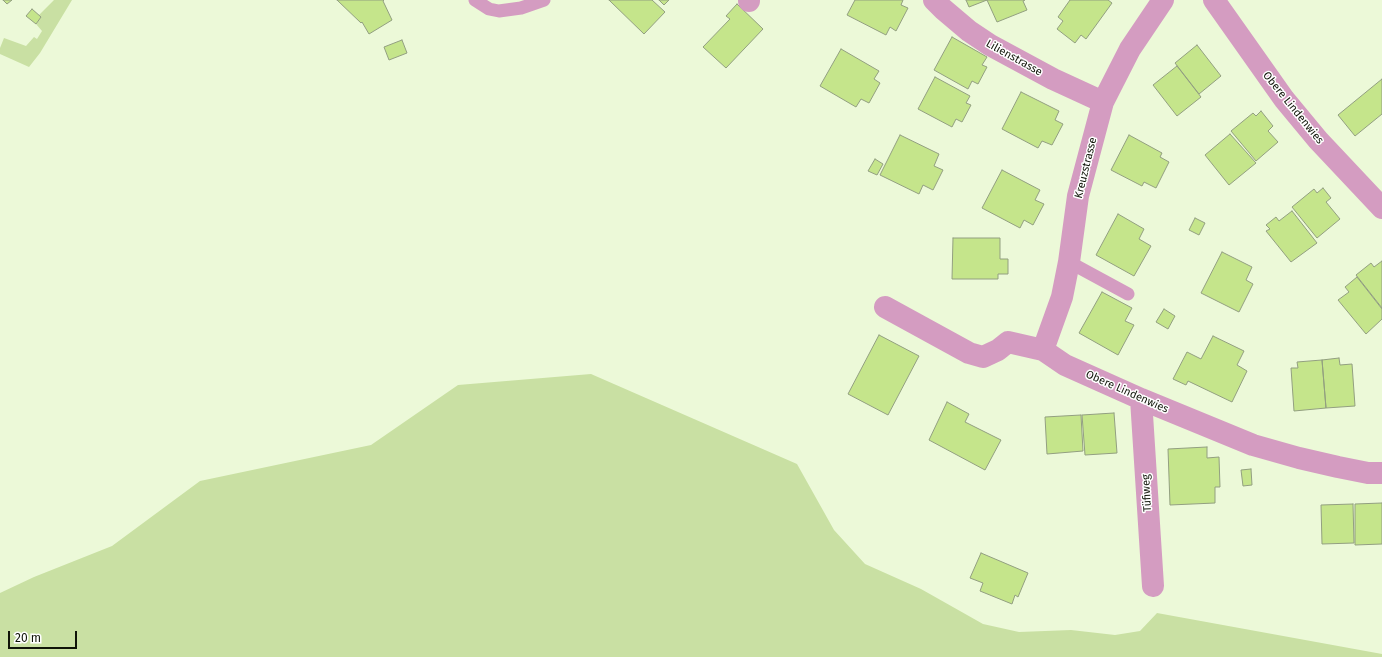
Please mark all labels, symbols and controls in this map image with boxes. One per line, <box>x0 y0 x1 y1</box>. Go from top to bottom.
street label: Lilienstrasse <box>984 37 1044 79</box>
street label: Obere Lindenwies <box>1260 69 1326 147</box>
street label: Kreuzstrasse <box>1072 136 1100 200</box>
street label: Obere Lindenwies <box>1084 368 1170 416</box>
street label: Tüfiweg <box>1139 474 1155 512</box>
scale bar <box>10 623 79 649</box>
text: 20 m <box>15 631 41 645</box>

